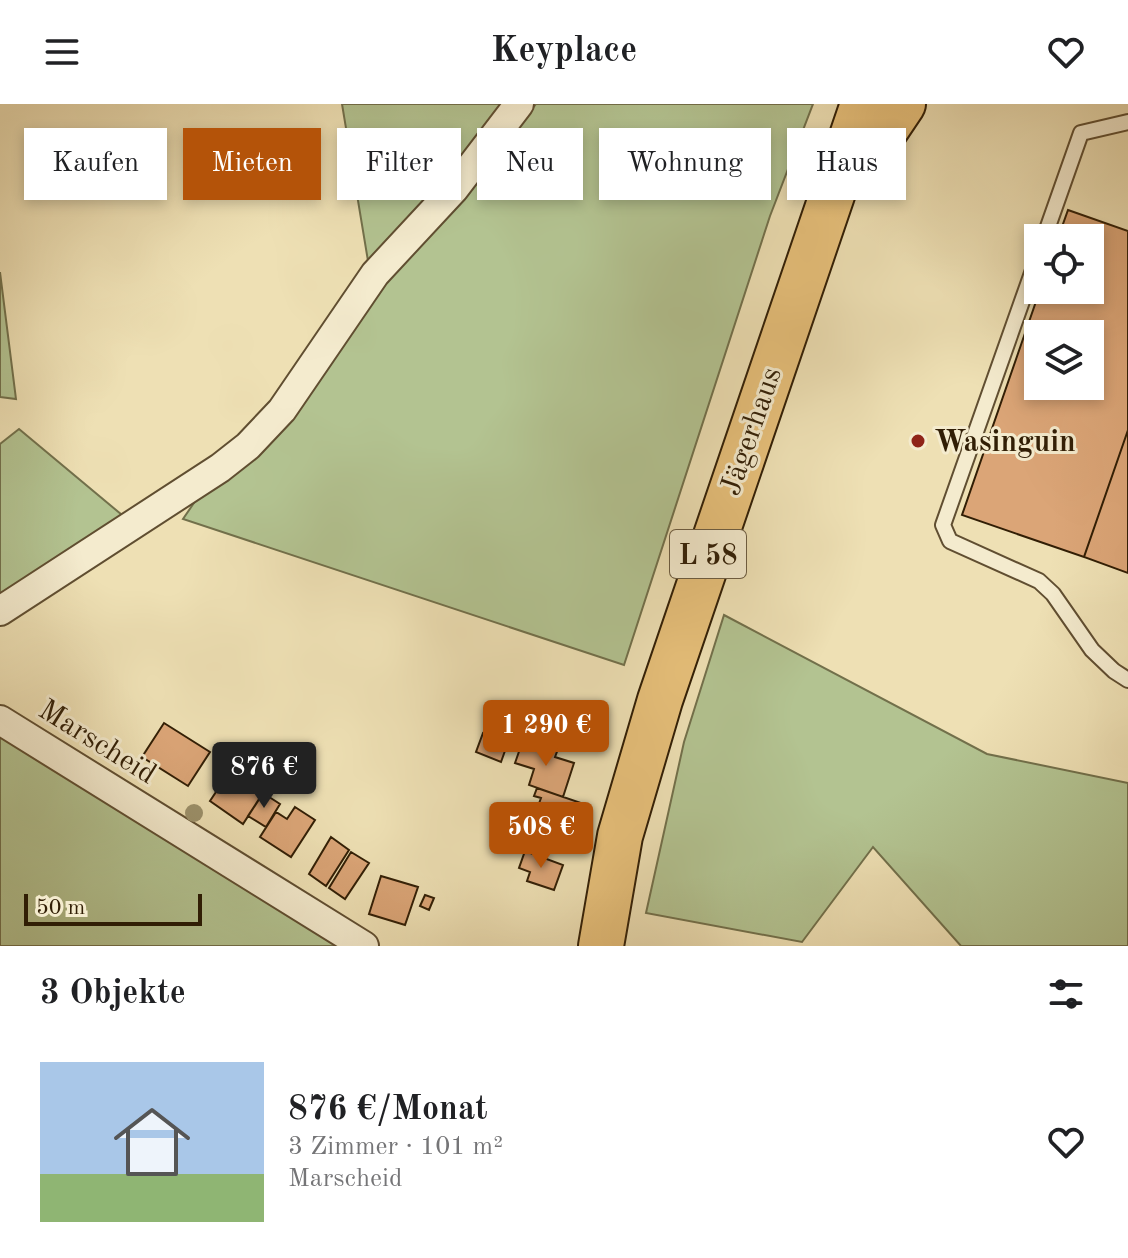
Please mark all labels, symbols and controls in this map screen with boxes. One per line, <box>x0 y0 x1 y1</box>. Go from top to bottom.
icon: menu <box>40 30 84 74</box>
icon: heart <box>1044 30 1088 74</box>
text: Keyplace <box>491 34 637 70</box>
chip: Kaufen <box>24 128 167 200</box>
chip: Mieten <box>183 128 321 200</box>
chip: Filter <box>337 128 461 200</box>
chip: Neu <box>477 128 583 200</box>
chip: Wohnung <box>599 128 771 200</box>
chip: Haus <box>787 128 906 200</box>
map controls <box>1024 224 1104 400</box>
button: locate <box>1024 224 1104 304</box>
button: layers <box>1024 320 1104 400</box>
street label: Jägerhaus <box>716 364 788 500</box>
place label: Wasinguin <box>934 428 1076 458</box>
marker: Wasinguin <box>909 432 927 450</box>
road number: L 58 <box>670 530 746 578</box>
street label: Marscheid <box>33 695 161 790</box>
pin: 1 290 € <box>472 700 620 768</box>
text: 1 290 € <box>501 713 591 739</box>
pin: 876 € <box>208 742 320 810</box>
text: 876 € <box>230 755 298 781</box>
pin: 508 € <box>485 802 597 870</box>
text: 508 € <box>507 815 575 841</box>
scale bar <box>24 890 202 926</box>
text: 50 m <box>36 897 85 919</box>
icon: filters <box>1044 972 1088 1016</box>
text: 3 Objekte <box>40 977 186 1011</box>
text: 876 €/Monat <box>288 1093 488 1127</box>
icon: home <box>104 1094 200 1190</box>
icon: heart <box>1044 1120 1088 1164</box>
text: 3 Zimmer · 101 m² <box>288 1134 503 1160</box>
text: Marscheid <box>288 1166 403 1192</box>

